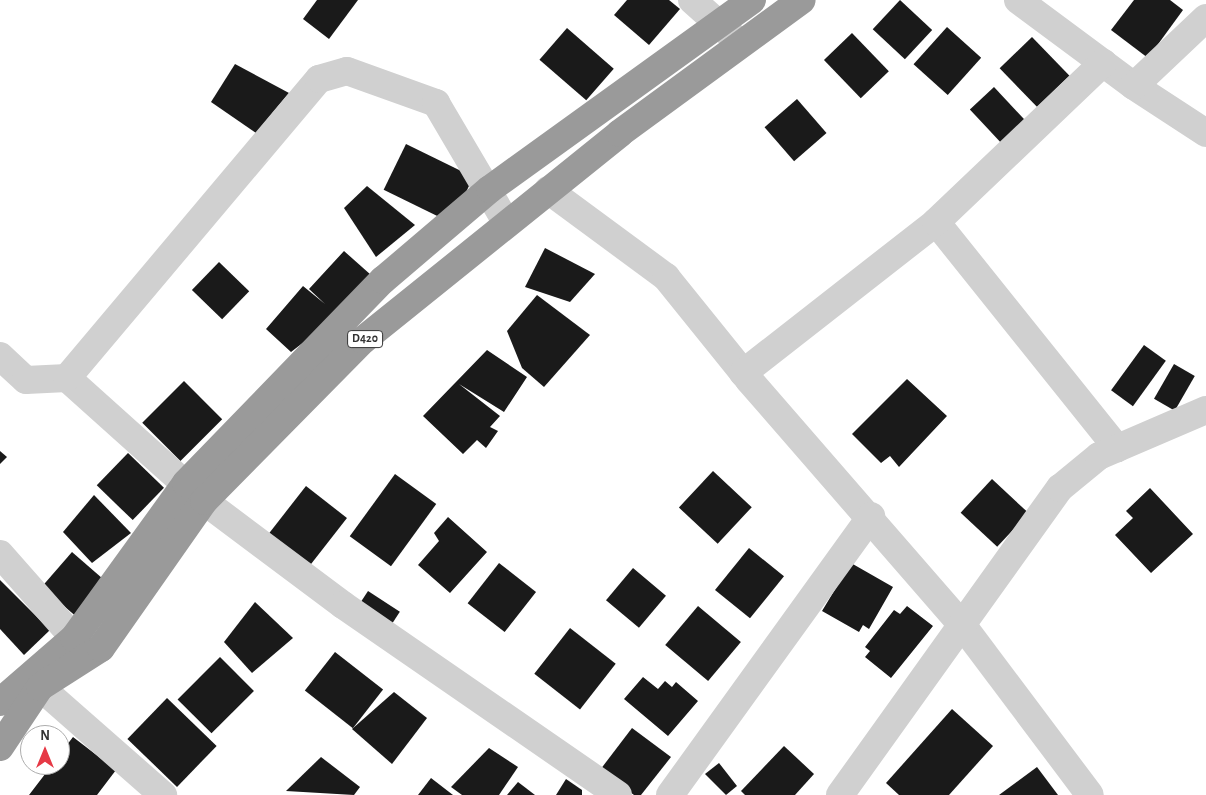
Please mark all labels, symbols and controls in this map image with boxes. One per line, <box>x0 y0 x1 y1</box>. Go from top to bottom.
road number: D420 <box>346 329 384 348</box>
north arrow <box>20 725 70 775</box>
text: N <box>40 729 50 743</box>

